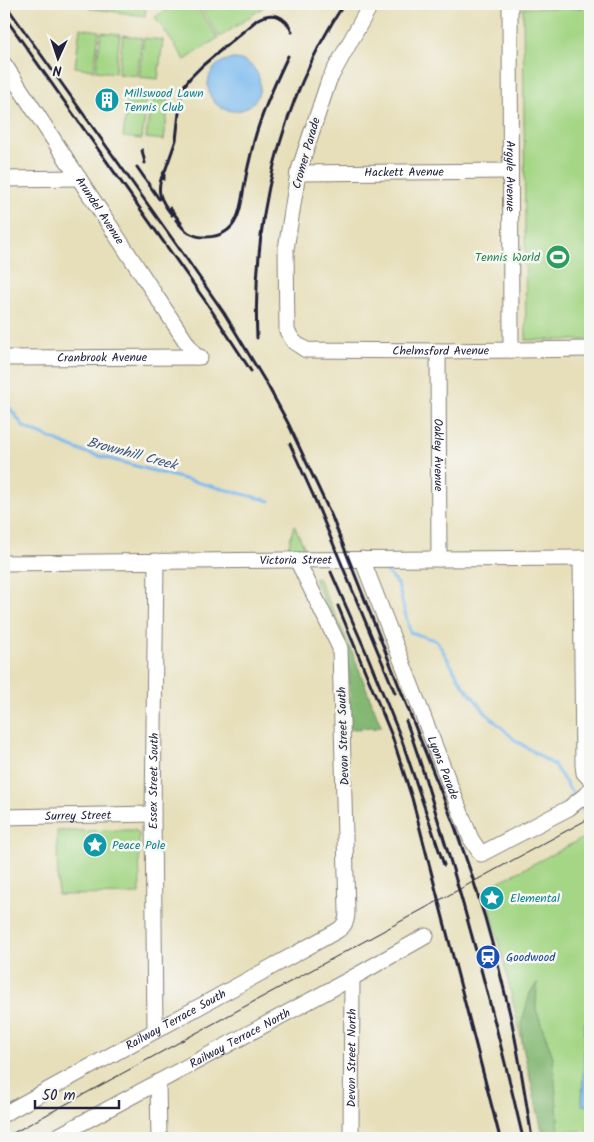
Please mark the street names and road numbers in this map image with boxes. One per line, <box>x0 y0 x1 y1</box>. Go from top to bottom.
street label: Cromer Parade <box>287 115 326 191</box>
street label: Argyle Avenue <box>500 140 520 212</box>
street label: Hackett Avenue <box>364 163 444 182</box>
street label: Arundel Avenue <box>70 173 129 249</box>
street label: Chelmsford Avenue <box>392 341 490 361</box>
street label: Cranbrook Avenue <box>57 348 148 368</box>
street label: Oakley Avenue <box>428 419 448 492</box>
street label: Victoria Street <box>260 551 333 570</box>
street label: Devon Street South <box>332 686 355 786</box>
street label: Essex Street South <box>144 733 164 829</box>
street label: Lyons Parade <box>422 733 464 803</box>
street label: Surrey Street <box>45 806 112 826</box>
street label: Railway Terrace South <box>122 985 230 1055</box>
street label: Railway Terrace North <box>186 1004 294 1074</box>
street label: Devon Street North <box>342 1009 362 1107</box>

